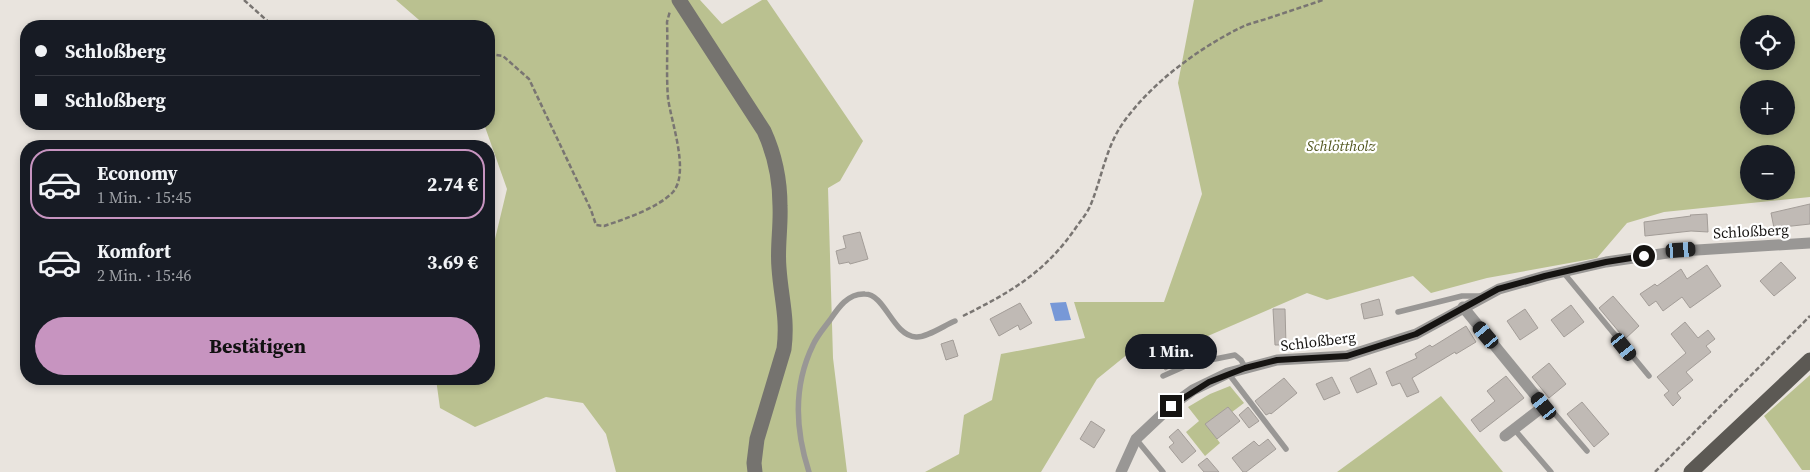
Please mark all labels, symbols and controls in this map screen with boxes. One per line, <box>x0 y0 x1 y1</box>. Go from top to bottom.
map controls <box>1740 15 1795 200</box>
button: locate <box>1740 15 1795 70</box>
text: Schloßberg <box>65 38 166 64</box>
button: + <box>1740 80 1795 135</box>
text: Schloßberg <box>65 87 166 113</box>
park label: Schlöttholz <box>1307 135 1377 156</box>
button: − <box>1740 145 1795 200</box>
text: Economy <box>97 160 178 186</box>
icon: car <box>37 162 82 207</box>
text: 2.74 € <box>427 171 478 197</box>
text: 1 Min. · 15:45 <box>97 186 191 208</box>
street label: Schloßberg <box>1713 219 1790 243</box>
text: Komfort <box>97 238 171 264</box>
icon: car <box>37 240 82 285</box>
car <box>1665 241 1696 259</box>
route start <box>1633 245 1655 267</box>
text: 3.69 € <box>427 249 478 275</box>
text: 2 Min. · 15:46 <box>97 264 191 286</box>
button: Bestätigen <box>35 317 480 375</box>
car <box>1470 319 1501 351</box>
street label: Schloßberg <box>1279 326 1357 356</box>
car <box>1608 331 1639 363</box>
callout: 1 Min. <box>1125 334 1217 368</box>
text: 1 Min. <box>1148 340 1194 362</box>
car <box>1528 390 1559 422</box>
route end <box>1160 395 1182 417</box>

